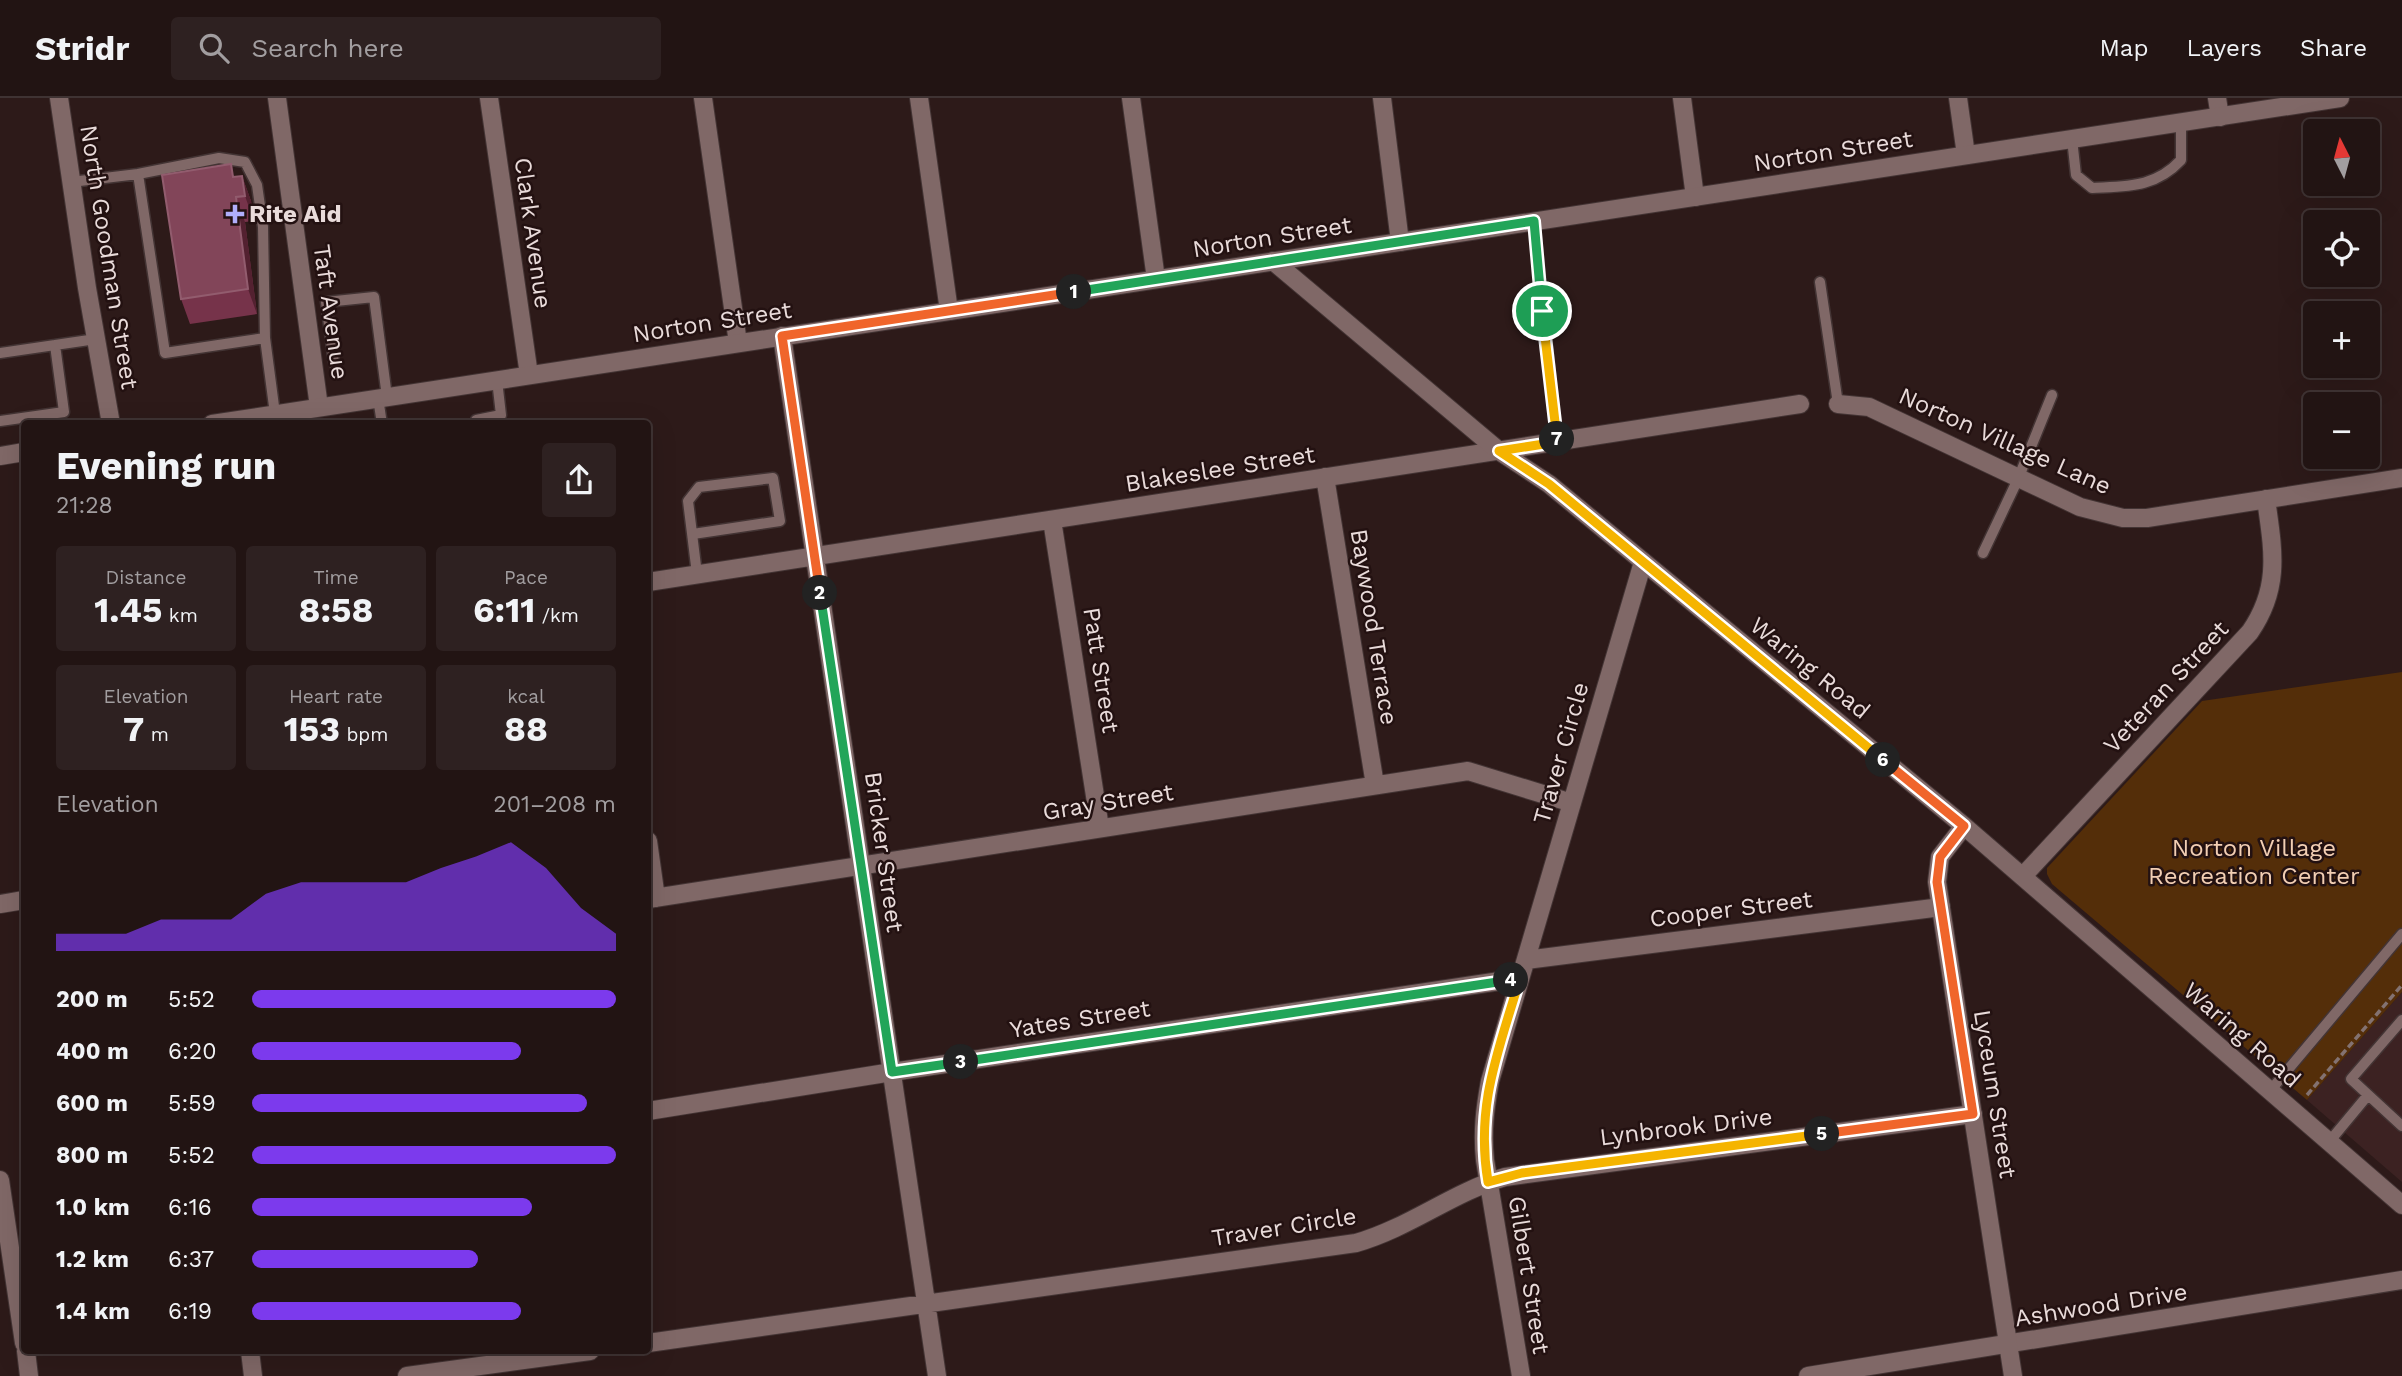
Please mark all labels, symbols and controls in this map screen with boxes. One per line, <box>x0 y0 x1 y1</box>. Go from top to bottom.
search box <box>171 17 661 80</box>
text: Stridr <box>35 29 129 68</box>
icon: search <box>195 29 233 67</box>
text: Search here <box>251 33 404 63</box>
text: Map <box>2100 34 2148 62</box>
text: Layers <box>2186 34 2262 62</box>
text: Share <box>2300 34 2367 62</box>
north arrow <box>2303 119 2380 196</box>
map controls <box>2303 119 2380 469</box>
street label: North Goodman Street <box>74 123 144 391</box>
street label: Norton Street <box>1751 125 1915 177</box>
street label: Clark Avenue <box>509 156 557 310</box>
place label: Rite Aid <box>249 200 341 228</box>
marker: Rite Aid <box>227 206 243 222</box>
button: locate <box>2303 210 2380 287</box>
street label: Norton Street <box>1190 211 1354 263</box>
street label: Taft Avenue <box>308 243 354 381</box>
pin: 1 <box>1056 274 1092 310</box>
text: 1 <box>1069 280 1078 303</box>
pin <box>1512 281 1572 341</box>
icon: arrive <box>1523 292 1561 330</box>
street label: Norton Street <box>630 296 794 348</box>
button: + <box>2303 301 2380 378</box>
street label: Norton Village Lane <box>1895 382 2115 500</box>
button: − <box>2303 392 2380 469</box>
pin: 7 <box>1540 422 1574 456</box>
text: 7 <box>1551 427 1562 450</box>
street label: Blakeslee Street <box>1123 440 1317 498</box>
button: share <box>542 443 616 517</box>
text: Evening run <box>56 444 276 488</box>
text: 21:28 <box>56 492 113 519</box>
street label: Baywood Terrace <box>1345 527 1403 727</box>
text: Distance <box>106 566 186 589</box>
text: Time <box>313 566 359 589</box>
text: Pace <box>504 566 548 589</box>
pin: 2 <box>802 575 838 610</box>
text: 2 <box>814 581 825 604</box>
text: 1.45 <box>94 589 162 631</box>
text: 8:58 <box>299 589 373 631</box>
text: 6:11 <box>473 589 535 631</box>
text: km <box>162 604 198 627</box>
text: /km <box>535 604 579 627</box>
street label: Patt Street <box>1077 605 1125 735</box>
street label: Waring Road <box>1744 611 1876 725</box>
street label: Veteran Street <box>2098 615 2234 759</box>
street label: Traver Circle <box>1527 679 1595 827</box>
text: Elevation <box>104 685 188 708</box>
text: Heart rate <box>289 685 383 708</box>
text: kcal <box>507 685 545 708</box>
text: 7 <box>123 708 144 750</box>
text: 153 <box>284 708 340 750</box>
text: 88 <box>504 708 548 750</box>
text: m <box>144 723 169 746</box>
text: bpm <box>340 723 388 746</box>
pin: 6 <box>1866 742 1900 778</box>
text: 6 <box>1877 748 1888 771</box>
street label: Bricker Street <box>859 770 909 934</box>
street label: Gray Street <box>1041 778 1175 826</box>
text: Elevation <box>56 791 159 818</box>
text: 201–208 m <box>493 791 616 818</box>
park label: Norton Village Recreation Center <box>2148 834 2360 890</box>
street label: Cooper Street <box>1648 885 1814 933</box>
pin: 4 <box>1494 962 1528 998</box>
text: 4 <box>1504 968 1517 991</box>
street label: Waring Road <box>2178 976 2306 1094</box>
text: 200 m <box>56 986 128 1013</box>
text: 5:52 <box>168 986 215 1013</box>
street label: Yates Street <box>1008 994 1152 1044</box>
street label: Lyceum Street <box>1968 1008 2022 1180</box>
text: 400 m <box>56 1038 129 1065</box>
text: 6:20 <box>168 1038 217 1065</box>
pin: 3 <box>944 1044 978 1080</box>
text: 3 <box>955 1050 966 1073</box>
text: 600 m <box>56 1090 128 1117</box>
text: 5:59 <box>168 1090 216 1117</box>
street label: Lynbrook Drive <box>1598 1103 1774 1151</box>
pin: 5 <box>1804 1116 1840 1152</box>
text: 5 <box>1816 1122 1827 1145</box>
text: 800 m <box>56 1142 128 1169</box>
text: 5:52 <box>168 1142 215 1169</box>
text: 1.0 km <box>56 1194 130 1221</box>
text: 6:16 <box>168 1194 212 1221</box>
street label: Gilbert Street <box>1503 1194 1555 1356</box>
street label: Traver Circle <box>1210 1202 1358 1252</box>
text: 1.2 km <box>56 1246 129 1273</box>
text: 6:37 <box>168 1246 214 1273</box>
street label: Ashwood Drive <box>2013 1278 2189 1332</box>
text: 1.4 km <box>56 1298 130 1325</box>
text: 6:19 <box>168 1298 212 1325</box>

